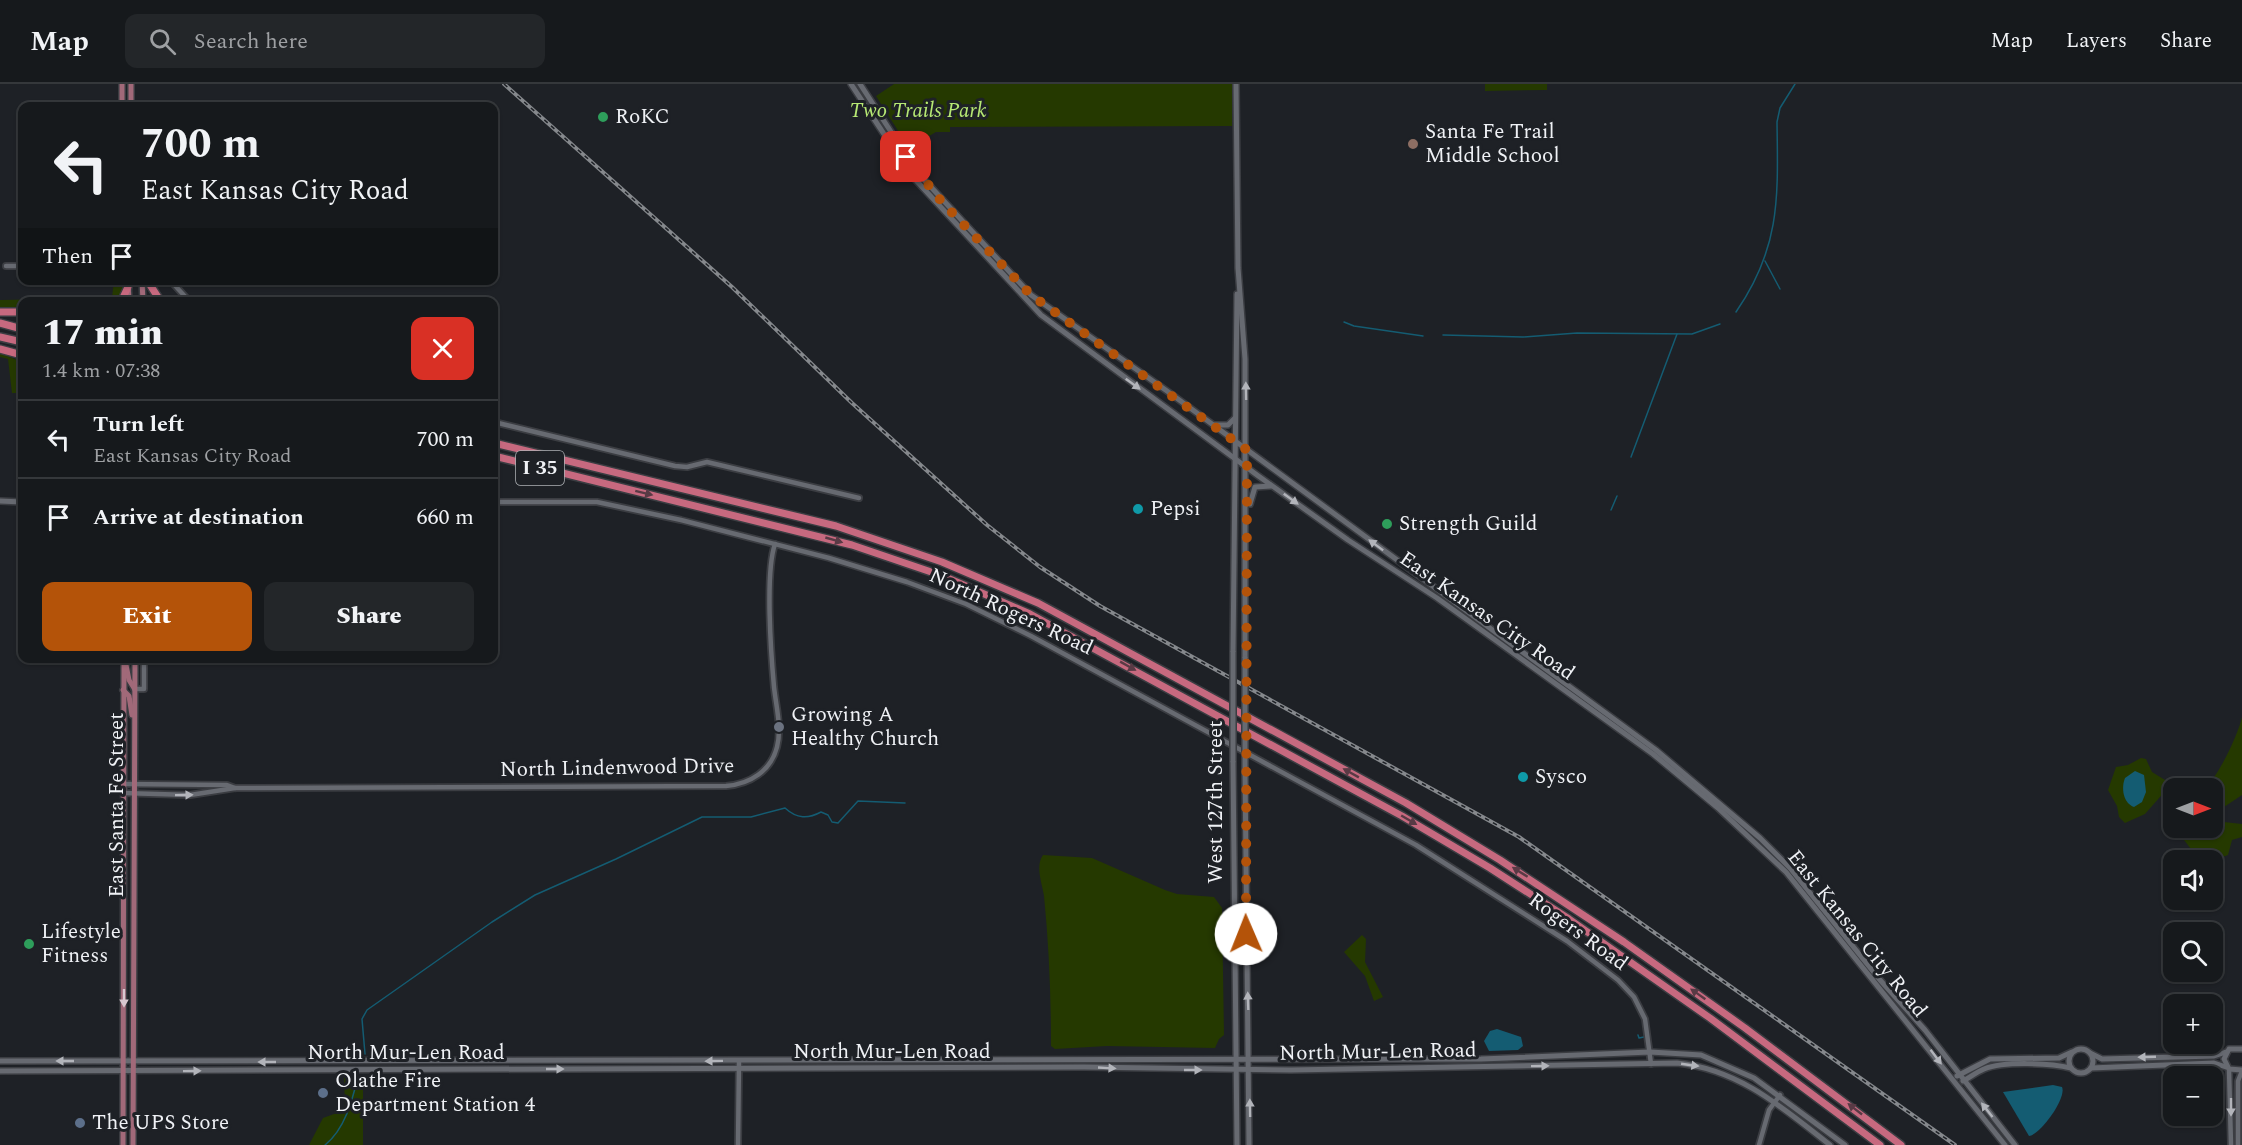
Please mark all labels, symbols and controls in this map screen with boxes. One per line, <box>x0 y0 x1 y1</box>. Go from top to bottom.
search box <box>125 14 545 68</box>
text: Map <box>30 20 89 63</box>
icon: search <box>146 25 179 58</box>
text: Search here <box>194 25 308 58</box>
text: Map <box>1991 25 2033 57</box>
text: Layers <box>2066 25 2127 57</box>
text: Share <box>2160 25 2212 57</box>
park label: Two Trails Park <box>849 95 987 127</box>
place label: RoKC <box>615 101 670 133</box>
marker: RoKC <box>596 110 610 124</box>
text: 700 m <box>141 113 260 176</box>
place label: Santa Fe Trail Middle School <box>1425 116 1560 172</box>
icon: left <box>42 126 120 204</box>
pin <box>880 131 931 182</box>
marker: Santa Fe Trail Middle School <box>1406 137 1420 151</box>
icon: arrive <box>889 140 922 173</box>
text: East Kansas City Road <box>141 170 409 212</box>
text: Then <box>42 240 93 273</box>
icon: arrive <box>105 240 138 273</box>
text: 17 min <box>42 306 163 361</box>
button: close <box>411 317 474 380</box>
text: 1.4 km · 07:38 <box>42 356 160 386</box>
one-way arrow <box>1126 377 1141 389</box>
one-way arrow <box>1241 382 1251 401</box>
text: Turn left <box>93 408 185 441</box>
icon: left <box>42 423 75 456</box>
text: 700 m <box>417 423 474 456</box>
text: East Kansas City Road <box>93 441 291 471</box>
road number: I 35 <box>516 451 564 485</box>
one-way arrow <box>635 488 653 498</box>
place label: Pepsi <box>1150 493 1201 525</box>
one-way arrow <box>1282 493 1298 505</box>
icon: arrive <box>42 501 75 534</box>
text: Arrive at destination <box>93 501 304 534</box>
text: 660 m <box>417 501 474 534</box>
marker: Pepsi <box>1131 502 1145 516</box>
place label: Strength Guild <box>1399 508 1537 540</box>
marker: Strength Guild <box>1380 517 1394 531</box>
one-way arrow <box>824 535 843 545</box>
one-way arrow <box>1368 539 1384 551</box>
street label: East Kansas City Road <box>1393 543 1581 689</box>
street label: North Rogers Road <box>924 560 1098 664</box>
button: Exit <box>42 582 252 651</box>
button: Share <box>264 582 474 651</box>
one-way arrow <box>1120 661 1137 671</box>
place label: Growing A Healthy Church <box>791 699 939 755</box>
street label: East Santa Fe Street <box>101 712 133 898</box>
marker: Growing A Healthy Church <box>772 720 786 734</box>
street label: West 127th Street <box>1200 720 1232 884</box>
street label: North Lindenwood Drive <box>500 750 734 786</box>
place label: Sysco <box>1535 761 1587 793</box>
one-way arrow <box>1342 768 1359 778</box>
marker: Sysco <box>1516 770 1530 784</box>
north arrow <box>2163 778 2223 838</box>
map controls <box>2163 778 2223 1126</box>
one-way arrow <box>175 790 194 800</box>
one-way arrow <box>1401 815 1418 825</box>
street label: East Kansas City Road <box>1779 843 1935 1025</box>
button: sound <box>2163 850 2223 910</box>
one-way arrow <box>1512 866 1528 877</box>
street label: Rogers Road <box>1521 885 1635 979</box>
position arrow <box>1214 902 1278 966</box>
place label: Lifestyle Fitness <box>41 916 121 972</box>
button: search <box>2163 922 2223 982</box>
marker: Lifestyle Fitness <box>22 937 36 951</box>
one-way arrow <box>1690 988 1706 1000</box>
one-way arrow <box>119 989 128 1008</box>
one-way arrow <box>1243 991 1253 1010</box>
button: + <box>2163 994 2223 1054</box>
street label: North Mur-Len Road <box>1279 1034 1477 1070</box>
street label: North Mur-Len Road <box>793 1036 991 1068</box>
street label: North Mur-Len Road <box>307 1037 505 1069</box>
one-way arrow <box>1930 1050 1942 1065</box>
one-way arrow <box>2138 1053 2157 1062</box>
one-way arrow <box>55 1056 74 1066</box>
one-way arrow <box>704 1056 723 1066</box>
one-way arrow <box>257 1057 276 1067</box>
one-way arrow <box>1530 1061 1549 1071</box>
one-way arrow <box>1680 1061 1699 1070</box>
one-way arrow <box>546 1064 565 1074</box>
one-way arrow <box>1098 1064 1117 1073</box>
place label: Olathe Fire Department Station 4 <box>335 1065 536 1121</box>
one-way arrow <box>1184 1065 1203 1075</box>
button: − <box>2163 1066 2223 1126</box>
one-way arrow <box>183 1067 202 1076</box>
marker: Olathe Fire Department Station 4 <box>316 1086 330 1100</box>
one-way arrow <box>1246 1098 1255 1117</box>
one-way arrow <box>2226 1098 2236 1117</box>
one-way arrow <box>1981 1102 1994 1118</box>
one-way arrow <box>1847 1103 1863 1116</box>
place label: The UPS Store <box>92 1107 229 1139</box>
marker: The UPS Store <box>73 1116 87 1130</box>

